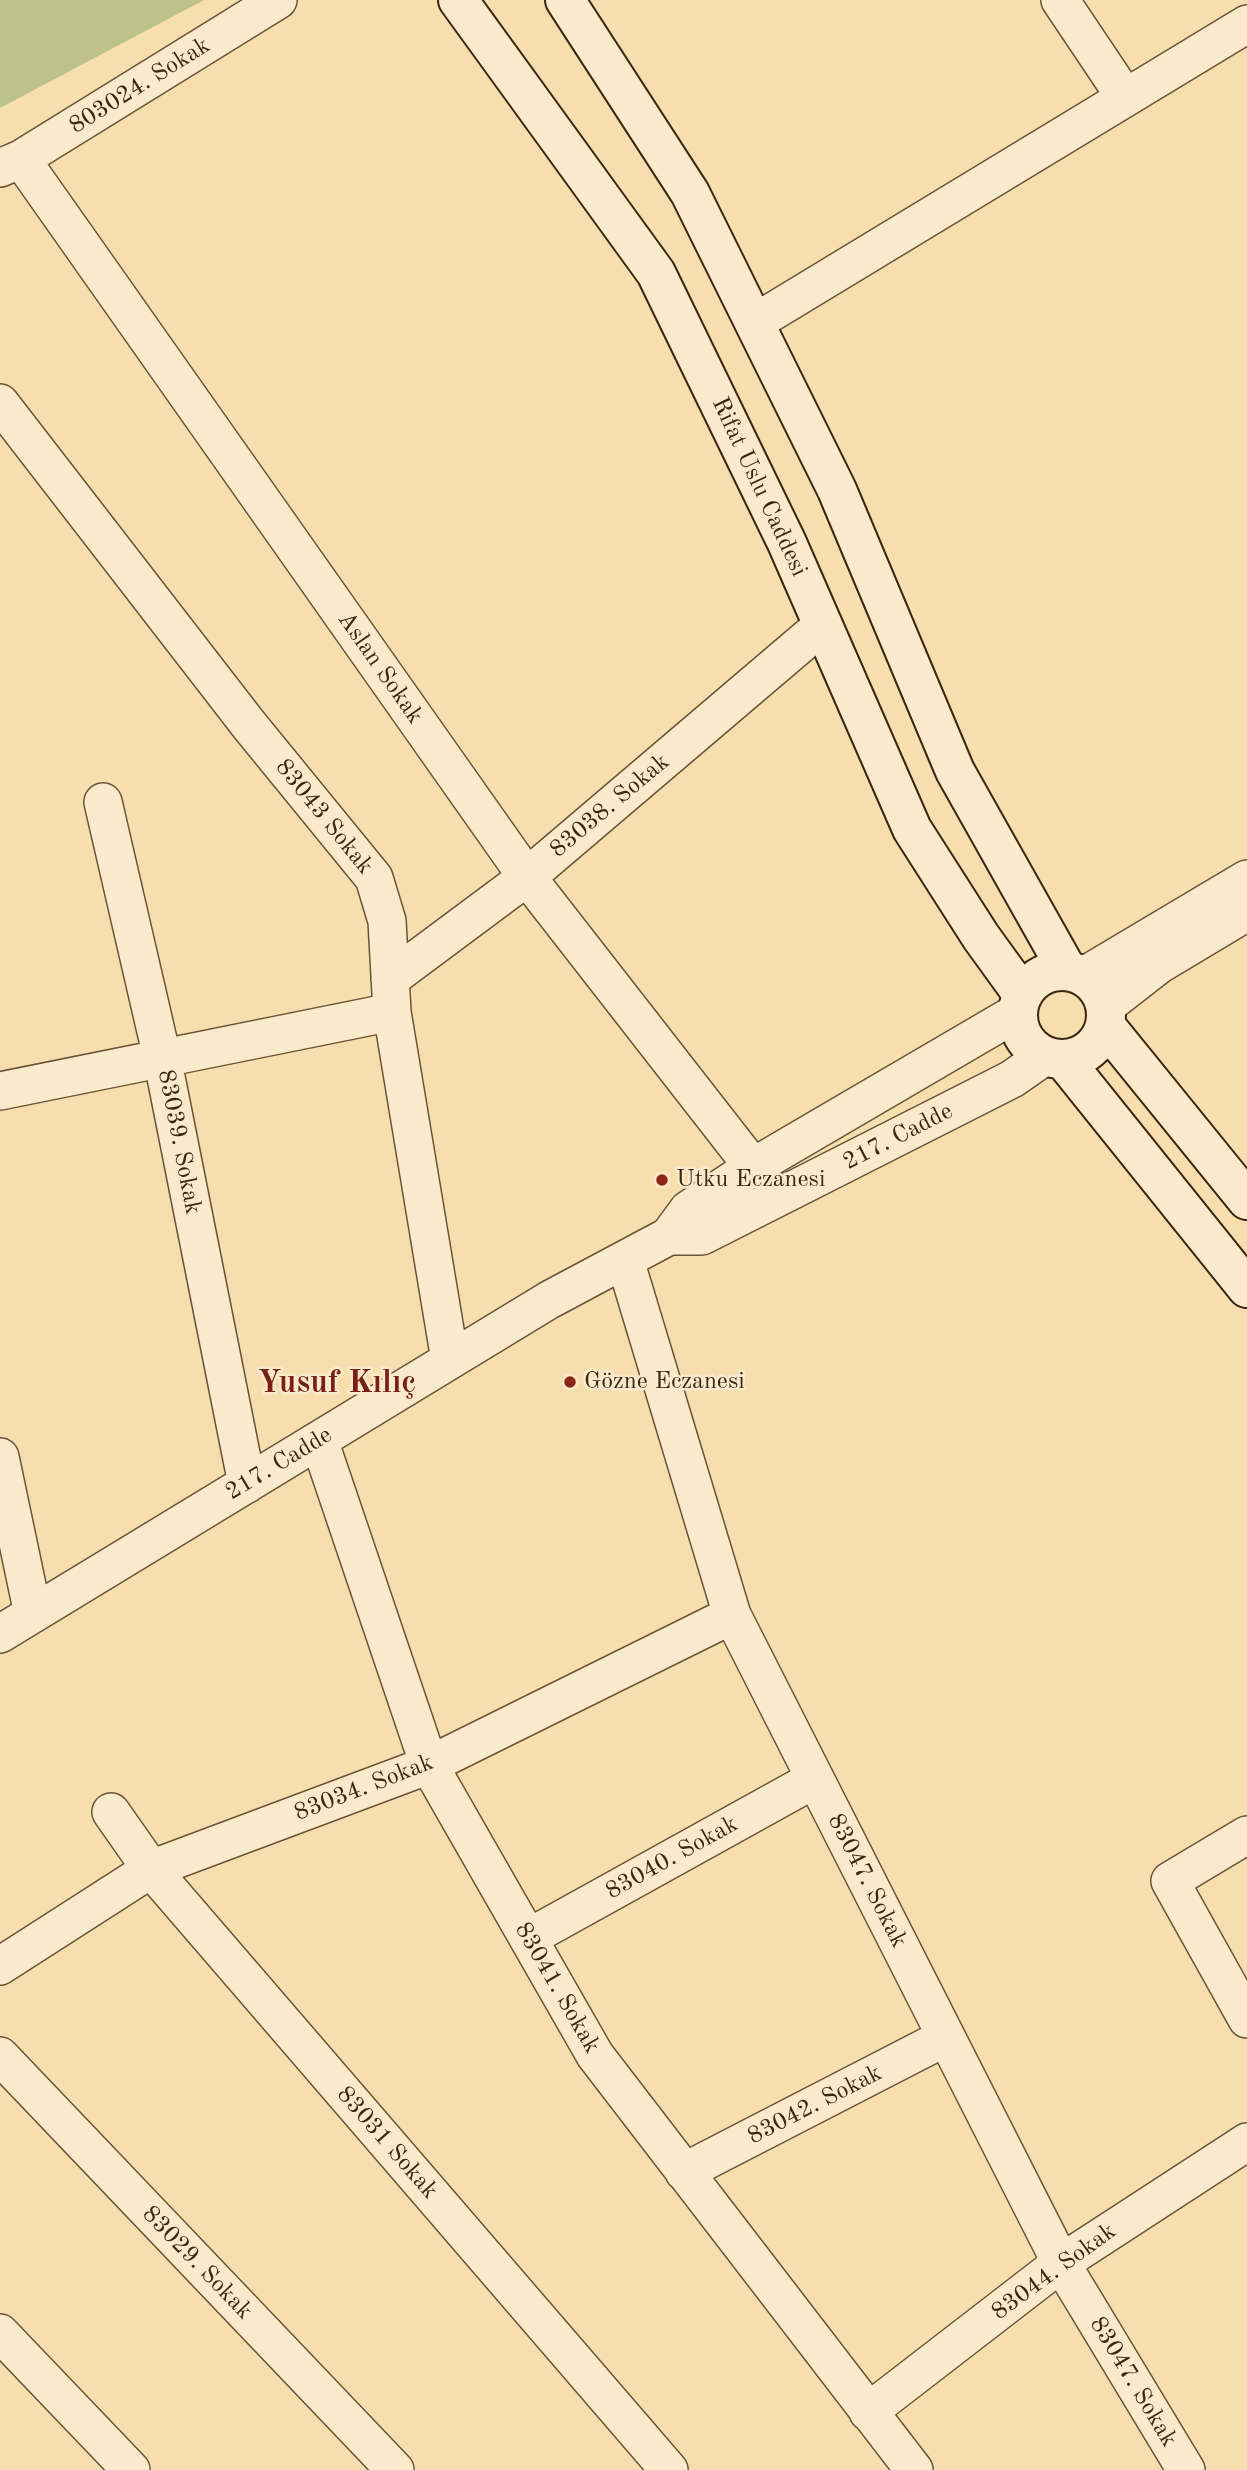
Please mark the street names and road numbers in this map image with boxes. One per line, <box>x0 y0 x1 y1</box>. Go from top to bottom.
street label: 803024. Sokak <box>64 31 216 141</box>
street label: Rifat Uslu Caddesi <box>705 393 813 581</box>
street label: Aslan Sokak <box>331 606 429 730</box>
street label: 83038. Sokak <box>545 748 675 864</box>
street label: 83043 Sokak <box>269 754 379 880</box>
street label: 83039. Sokak <box>151 1067 207 1217</box>
street label: 217. Cadde <box>838 1097 958 1177</box>
street label: 217. Cadde <box>220 1421 338 1507</box>
street label: 83034. Sokak <box>290 1748 438 1828</box>
street label: 83047. Sokak <box>821 1809 913 1953</box>
street label: 83040. Sokak <box>601 1810 743 1906</box>
street label: 83041. Sokak <box>508 1917 606 2059</box>
street label: 83042. Sokak <box>743 2059 887 2151</box>
street label: 83031 Sokak <box>330 2081 444 2205</box>
street label: 83029. Sokak <box>136 2200 258 2326</box>
street label: 83044. Sokak <box>986 2217 1122 2327</box>
street label: 83047. Sokak <box>1083 2312 1183 2452</box>

